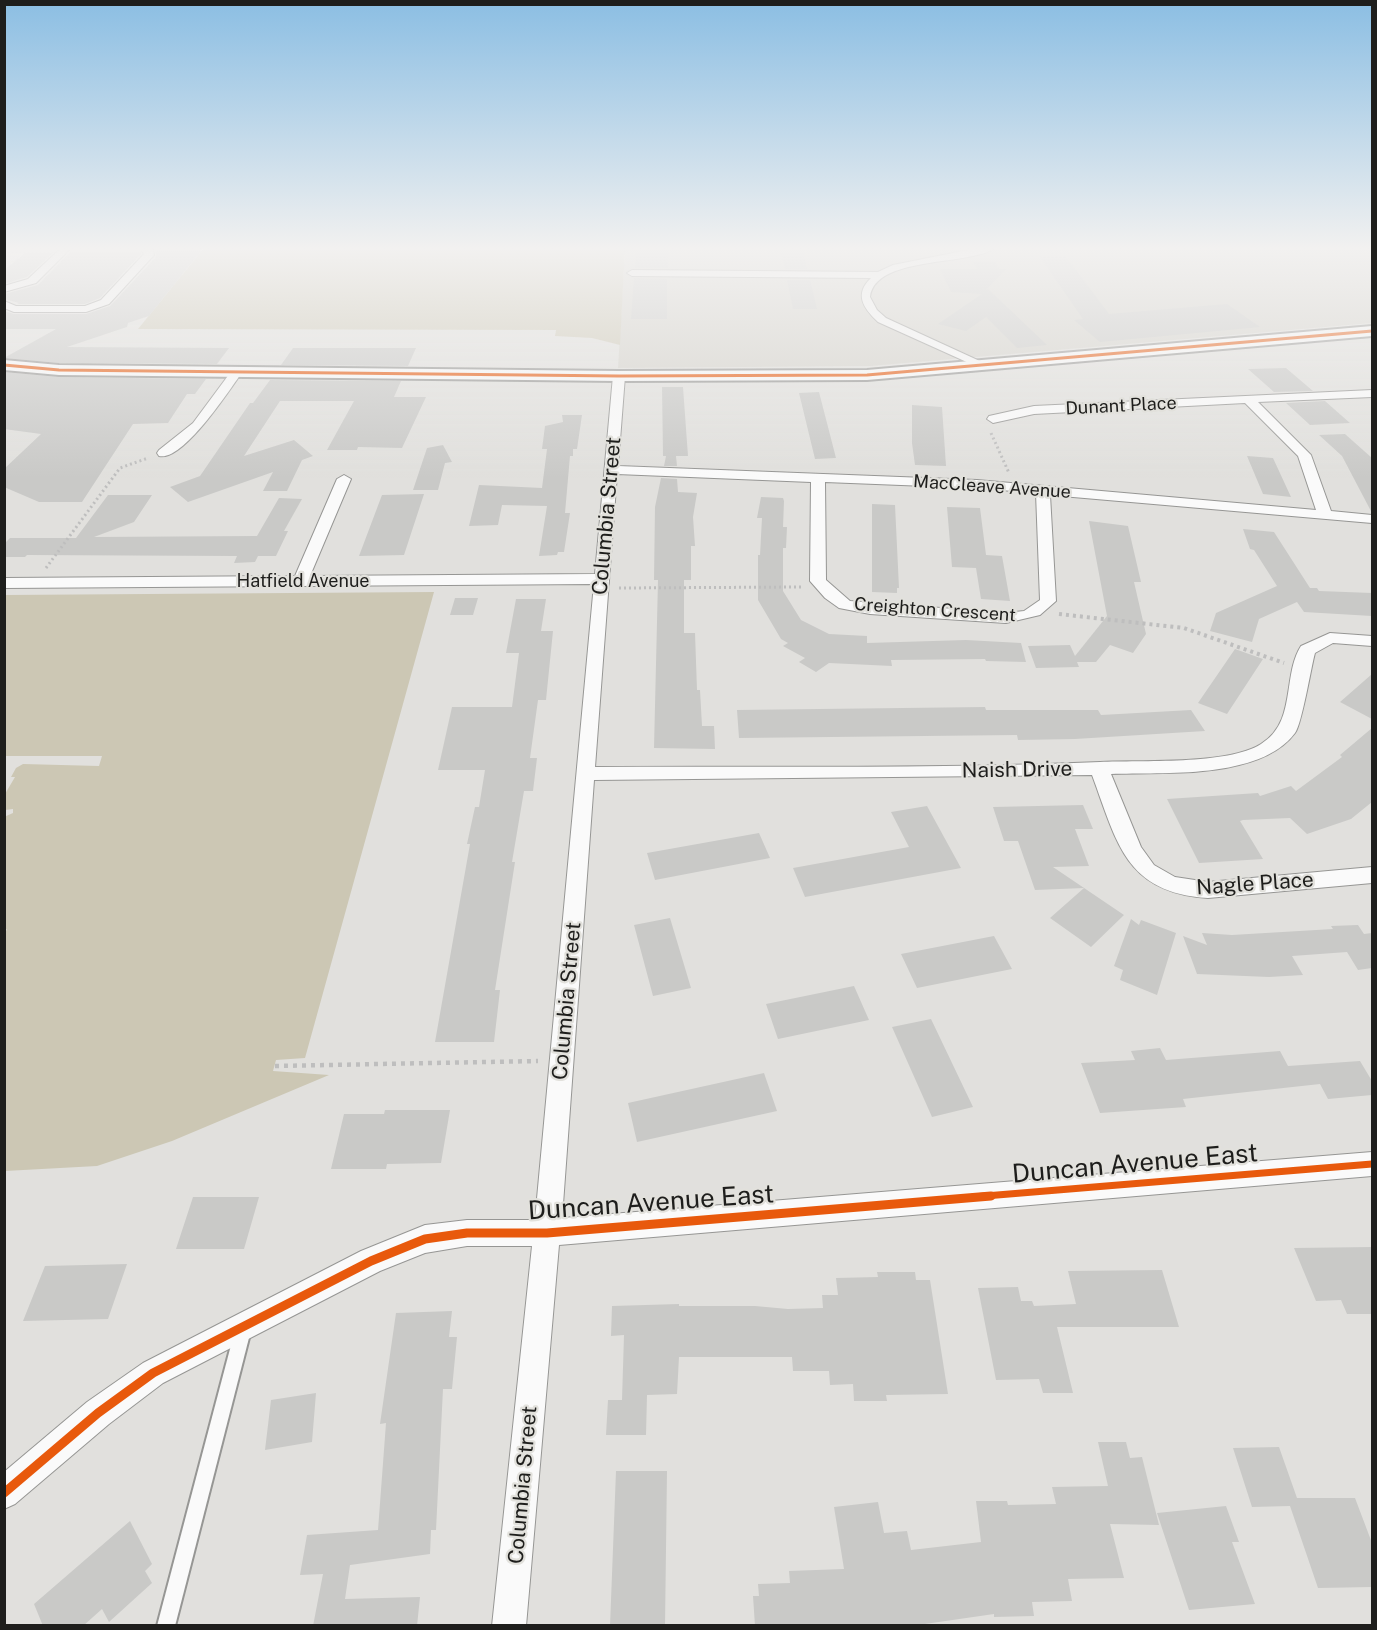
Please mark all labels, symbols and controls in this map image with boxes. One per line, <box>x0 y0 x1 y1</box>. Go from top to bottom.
street label: Dunant Place <box>1065 392 1177 420</box>
street label: Columbia Street <box>588 436 626 596</box>
street label: MacCleave Avenue <box>912 471 1072 503</box>
street label: Hatfield Avenue <box>236 570 370 592</box>
street label: Creighton Crescent <box>853 594 1017 626</box>
street label: Naish Drive <box>961 756 1073 784</box>
street label: Nagle Place <box>1195 867 1315 901</box>
street label: Columbia Street <box>548 921 586 1081</box>
street label: Duncan Avenue East <box>1011 1138 1259 1190</box>
street label: Duncan Avenue East <box>527 1179 775 1227</box>
street label: Columbia Street <box>504 1405 542 1565</box>

